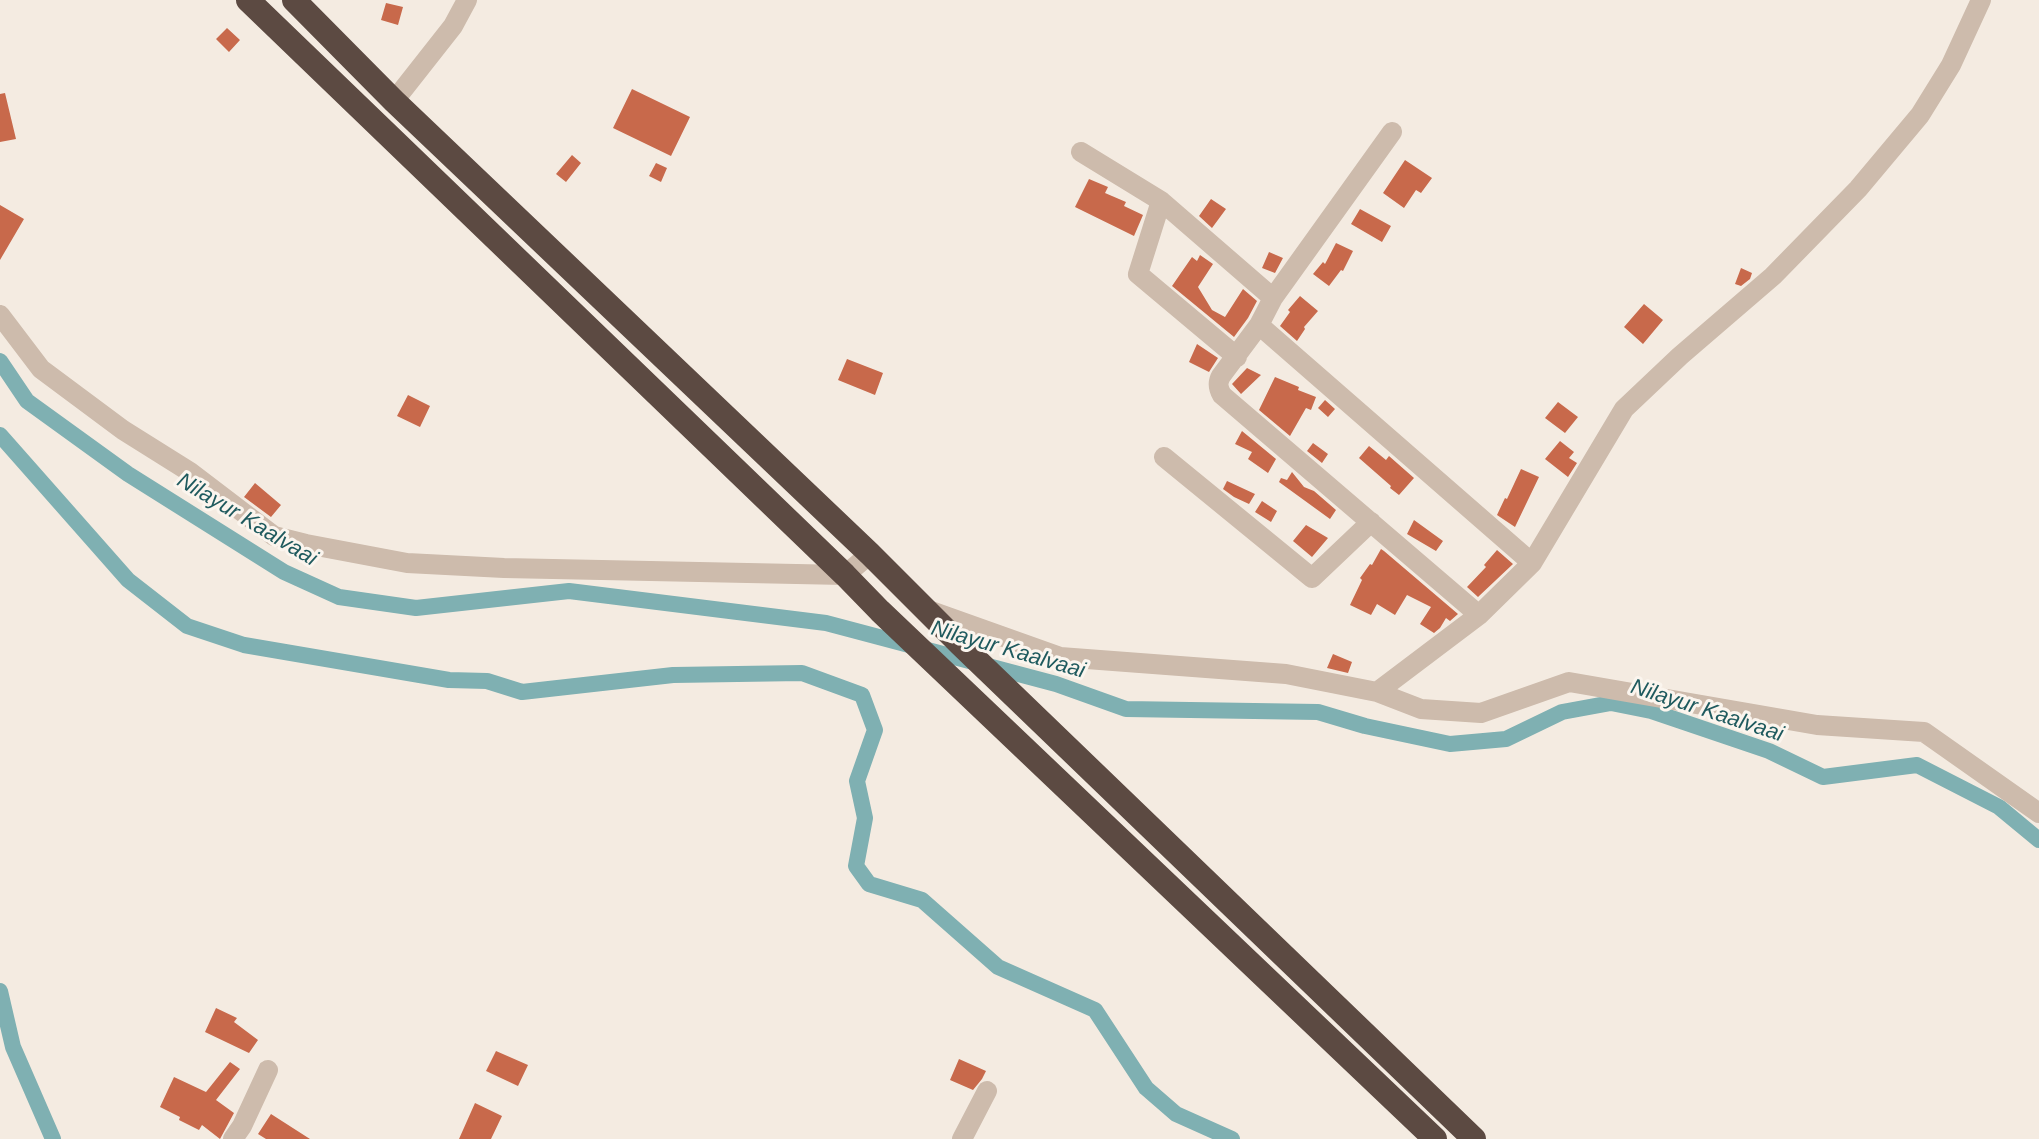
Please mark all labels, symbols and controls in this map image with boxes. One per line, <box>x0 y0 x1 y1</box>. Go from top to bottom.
water label: Nilayur Kaalvaai <box>172 468 322 572</box>
water label: Nilayur Kaalvaai <box>928 615 1088 685</box>
water label: Nilayur Kaalvaai <box>1627 674 1787 748</box>

